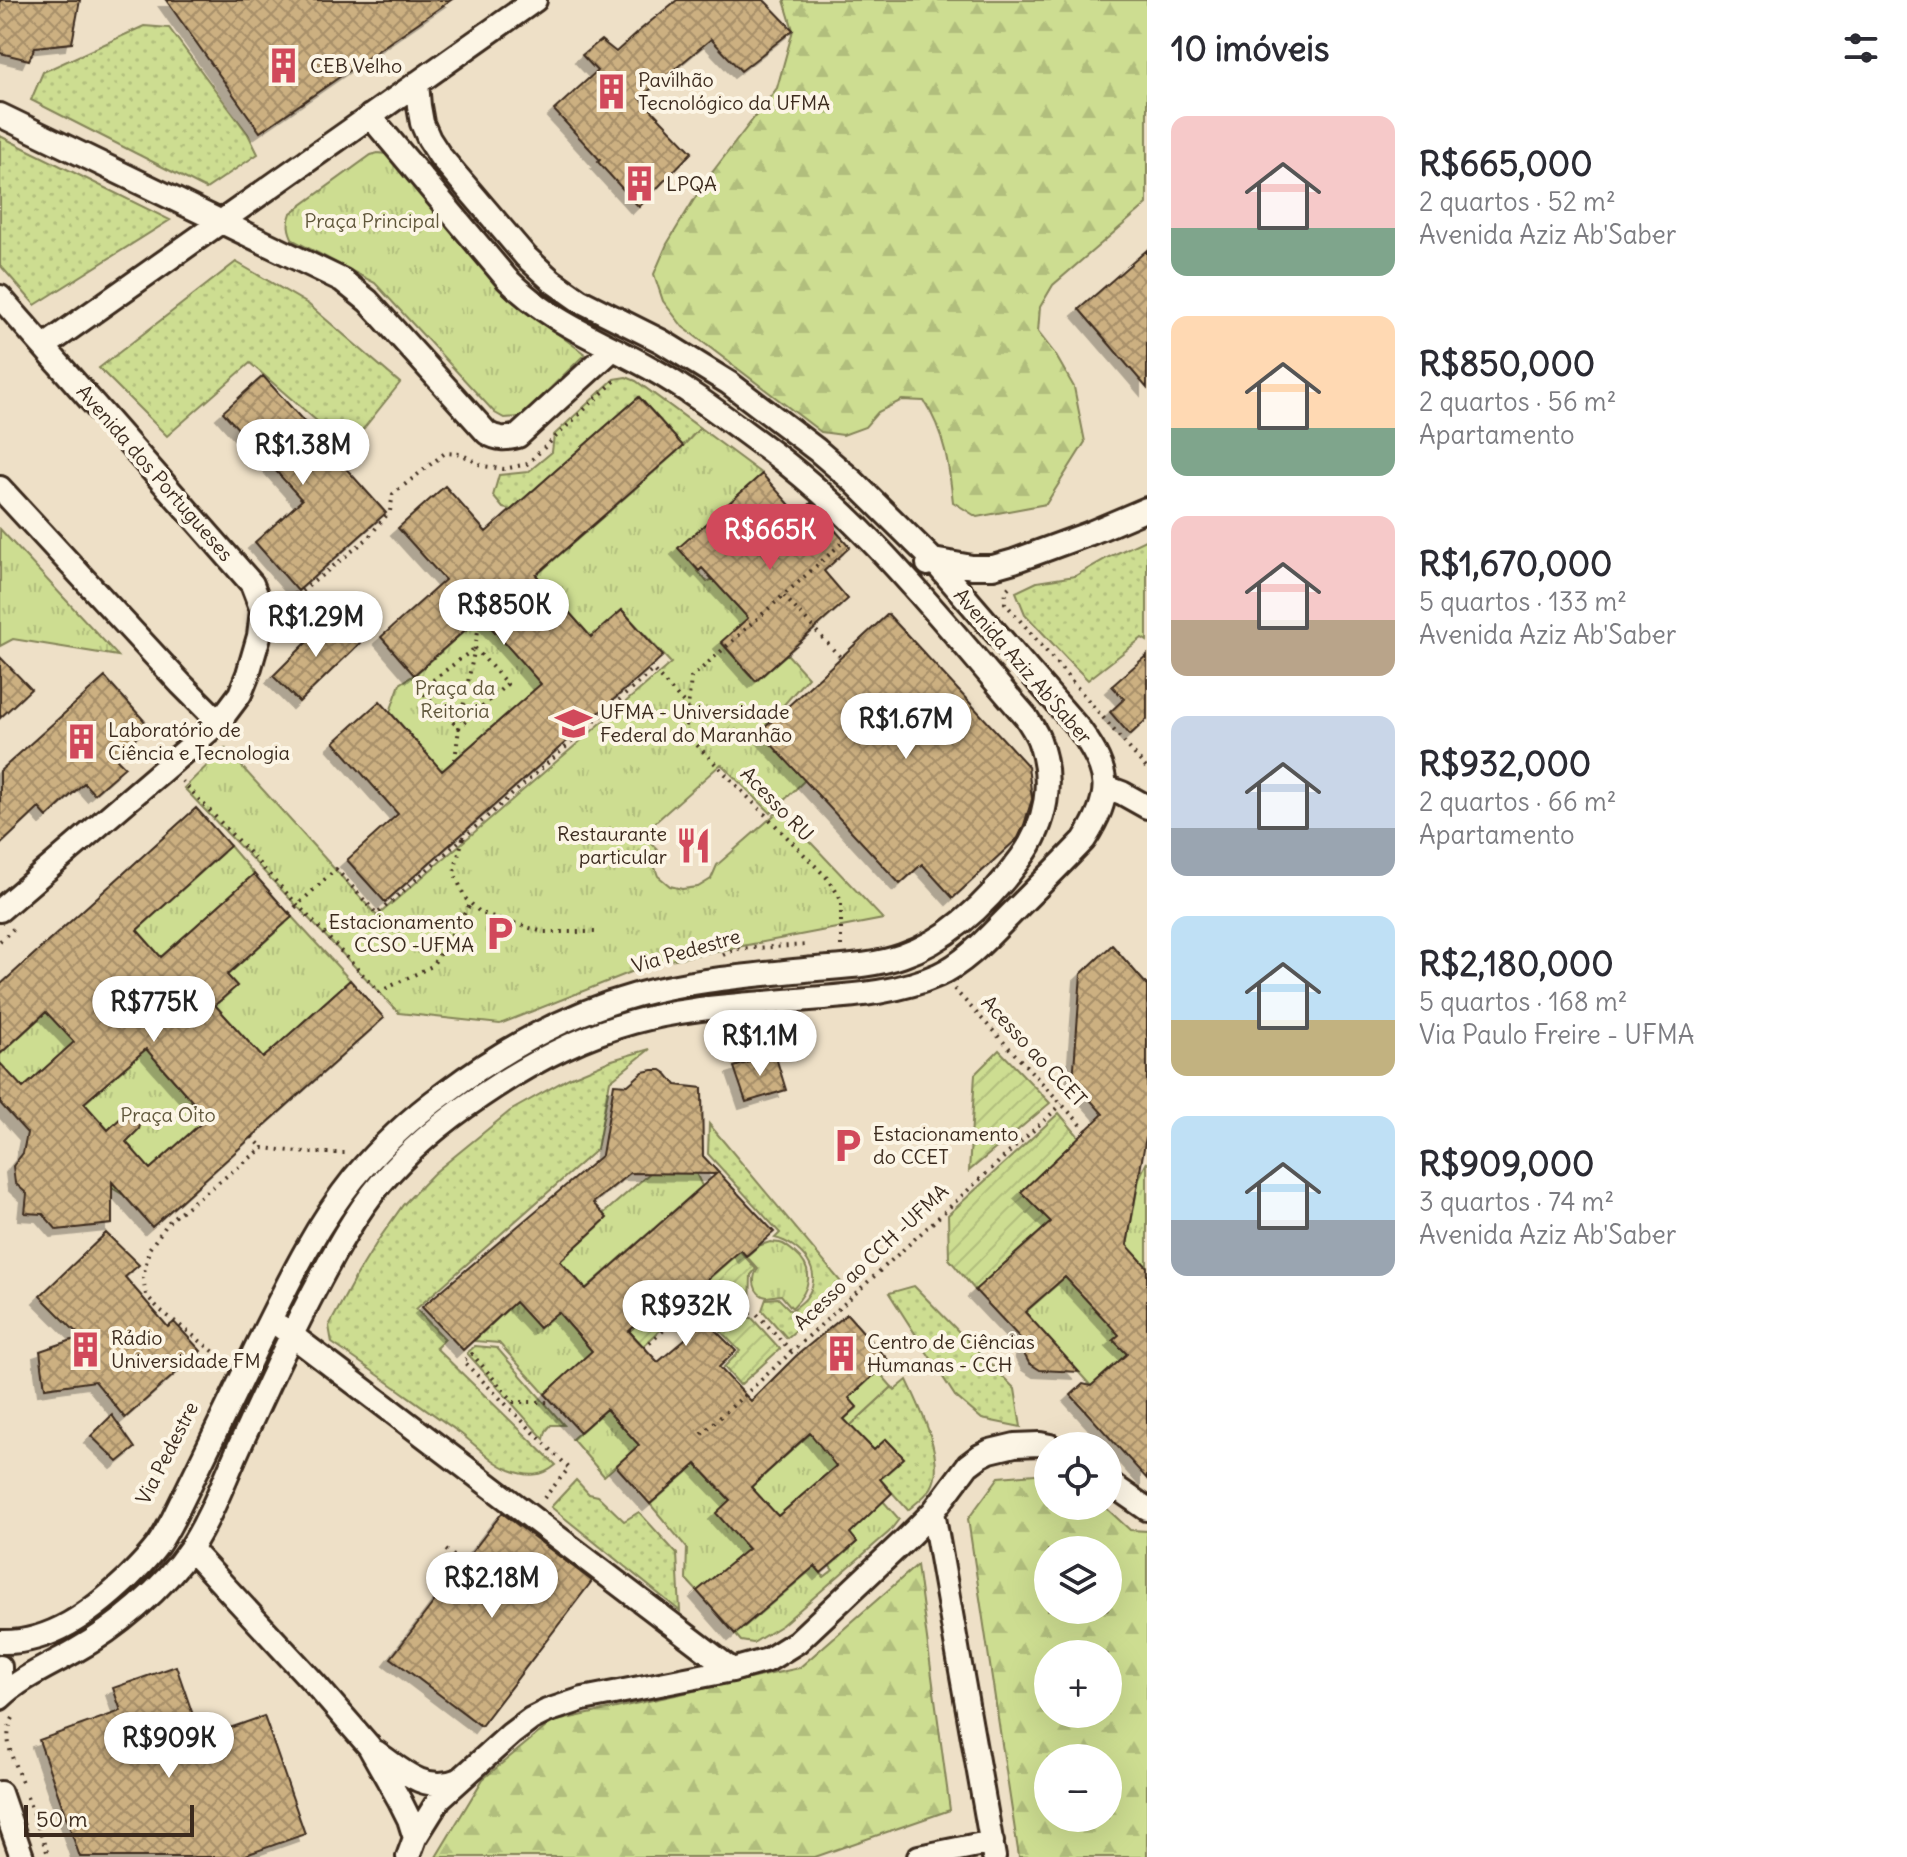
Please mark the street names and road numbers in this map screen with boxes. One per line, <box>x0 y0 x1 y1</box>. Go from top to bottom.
street label: Avenida dos Portugueses <box>72 379 239 566</box>
street label: Avenida Aziz Ab'Saber <box>949 583 1098 749</box>
street label: Acesso RU <box>736 761 819 846</box>
street label: Via Pedestre <box>629 923 743 978</box>
street label: Acesso ao CCET <box>976 990 1092 1111</box>
street label: Acesso ao CCH -UFMA <box>788 1178 953 1335</box>
street label: Via Pedestre <box>130 1397 203 1508</box>

